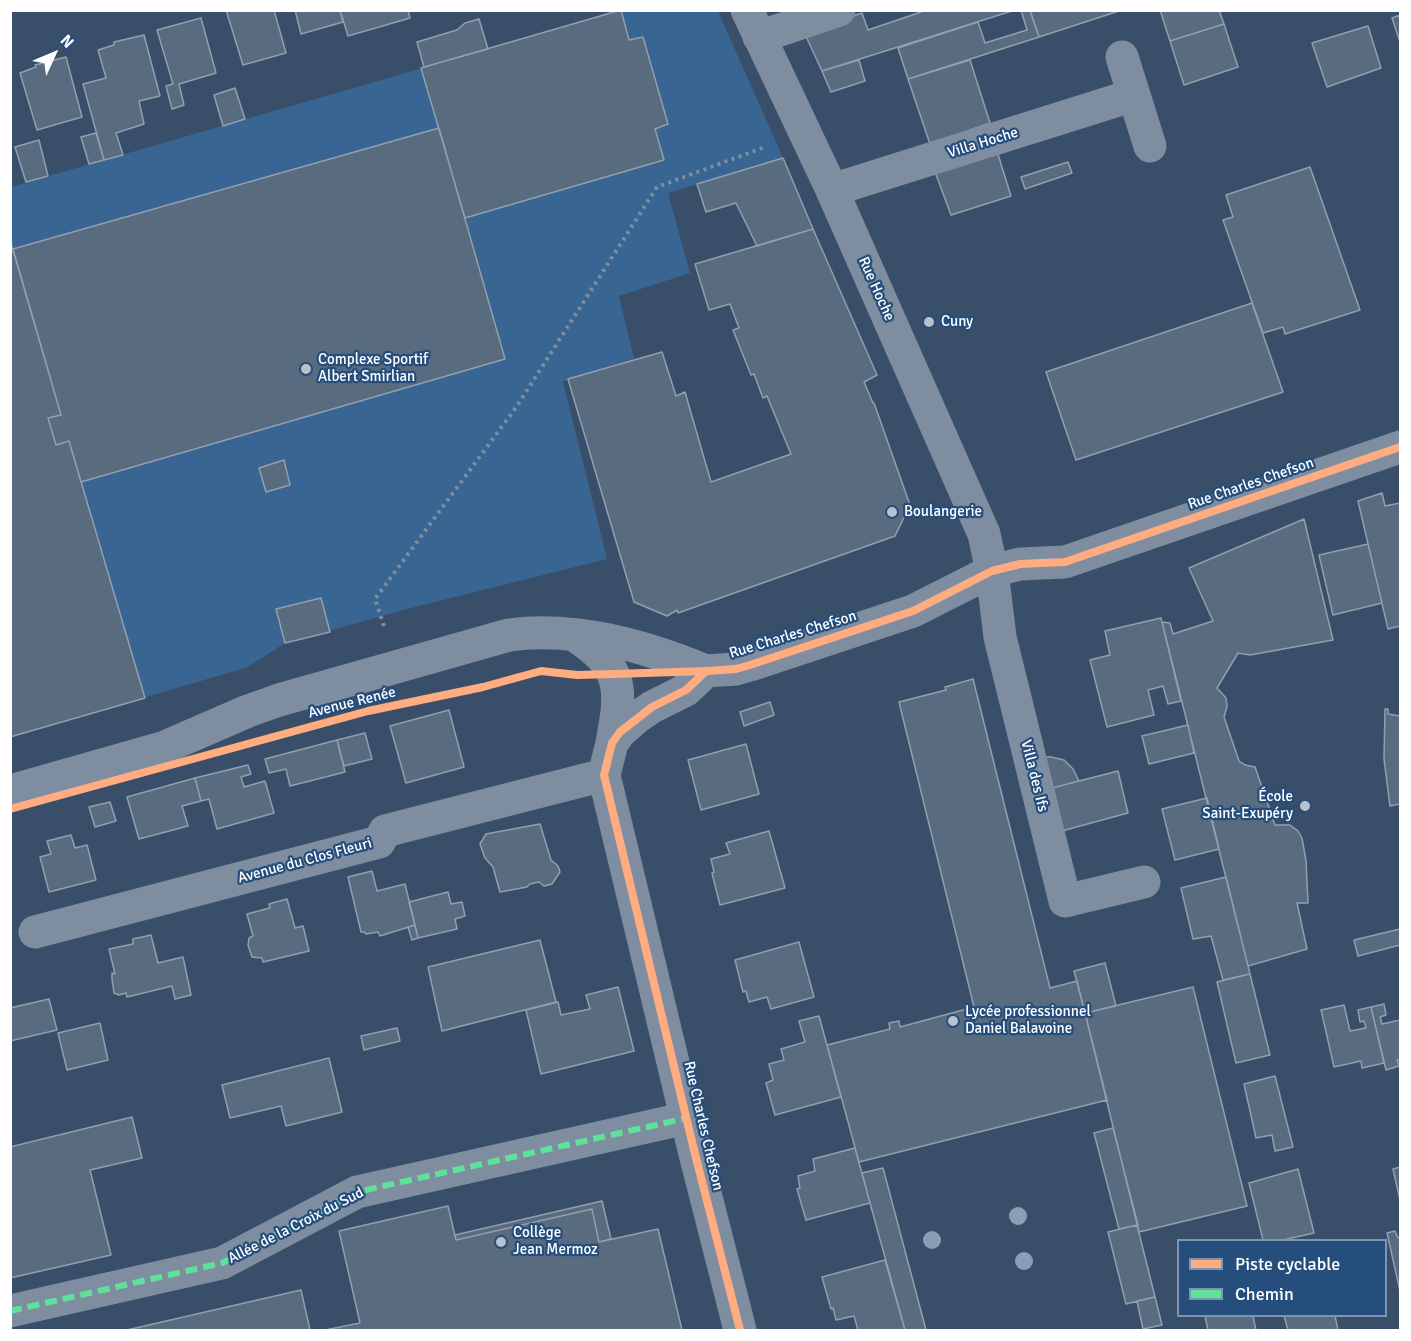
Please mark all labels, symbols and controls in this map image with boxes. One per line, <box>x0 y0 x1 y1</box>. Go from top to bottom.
north arrow <box>24 24 84 84</box>
text: N <box>56 31 78 52</box>
street label: Villa Hoche <box>946 124 1020 162</box>
street label: Rue Hoche <box>854 254 898 324</box>
place label: Cuny <box>941 313 973 331</box>
marker: Cuny <box>922 315 936 329</box>
place label: Complexe Sportif Albert Smirlian <box>318 351 428 386</box>
marker: Complexe Sportif Albert Smirlian <box>299 362 313 376</box>
street label: Rue Charles Chefson <box>1186 454 1316 514</box>
place label: Boulangerie <box>904 503 982 521</box>
marker: Boulangerie <box>885 505 899 519</box>
street label: Rue Charles Chefson <box>727 607 859 663</box>
street label: Avenue Renée <box>306 683 398 723</box>
street label: Villa des Ifs <box>1016 738 1052 814</box>
place label: École Saint-Exupéry <box>1202 788 1293 823</box>
marker: École Saint-Exupéry <box>1298 799 1312 813</box>
street label: Avenue du Clos Fleuri <box>236 834 374 888</box>
place label: Lycée professionnel Daniel Balavoine <box>965 1003 1091 1038</box>
marker: Lycée professionnel Daniel Balavoine <box>946 1014 960 1028</box>
street label: Rue Charles Chefson <box>679 1060 727 1192</box>
street label: Allée de la Croix du Sud <box>225 1184 367 1268</box>
place label: Collège Jean Mermoz <box>513 1224 598 1259</box>
marker: Collège Jean Mermoz <box>494 1235 508 1249</box>
legend <box>1177 1239 1387 1317</box>
text: Piste cyclable <box>1235 1253 1340 1275</box>
text: Chemin <box>1235 1283 1294 1305</box>

